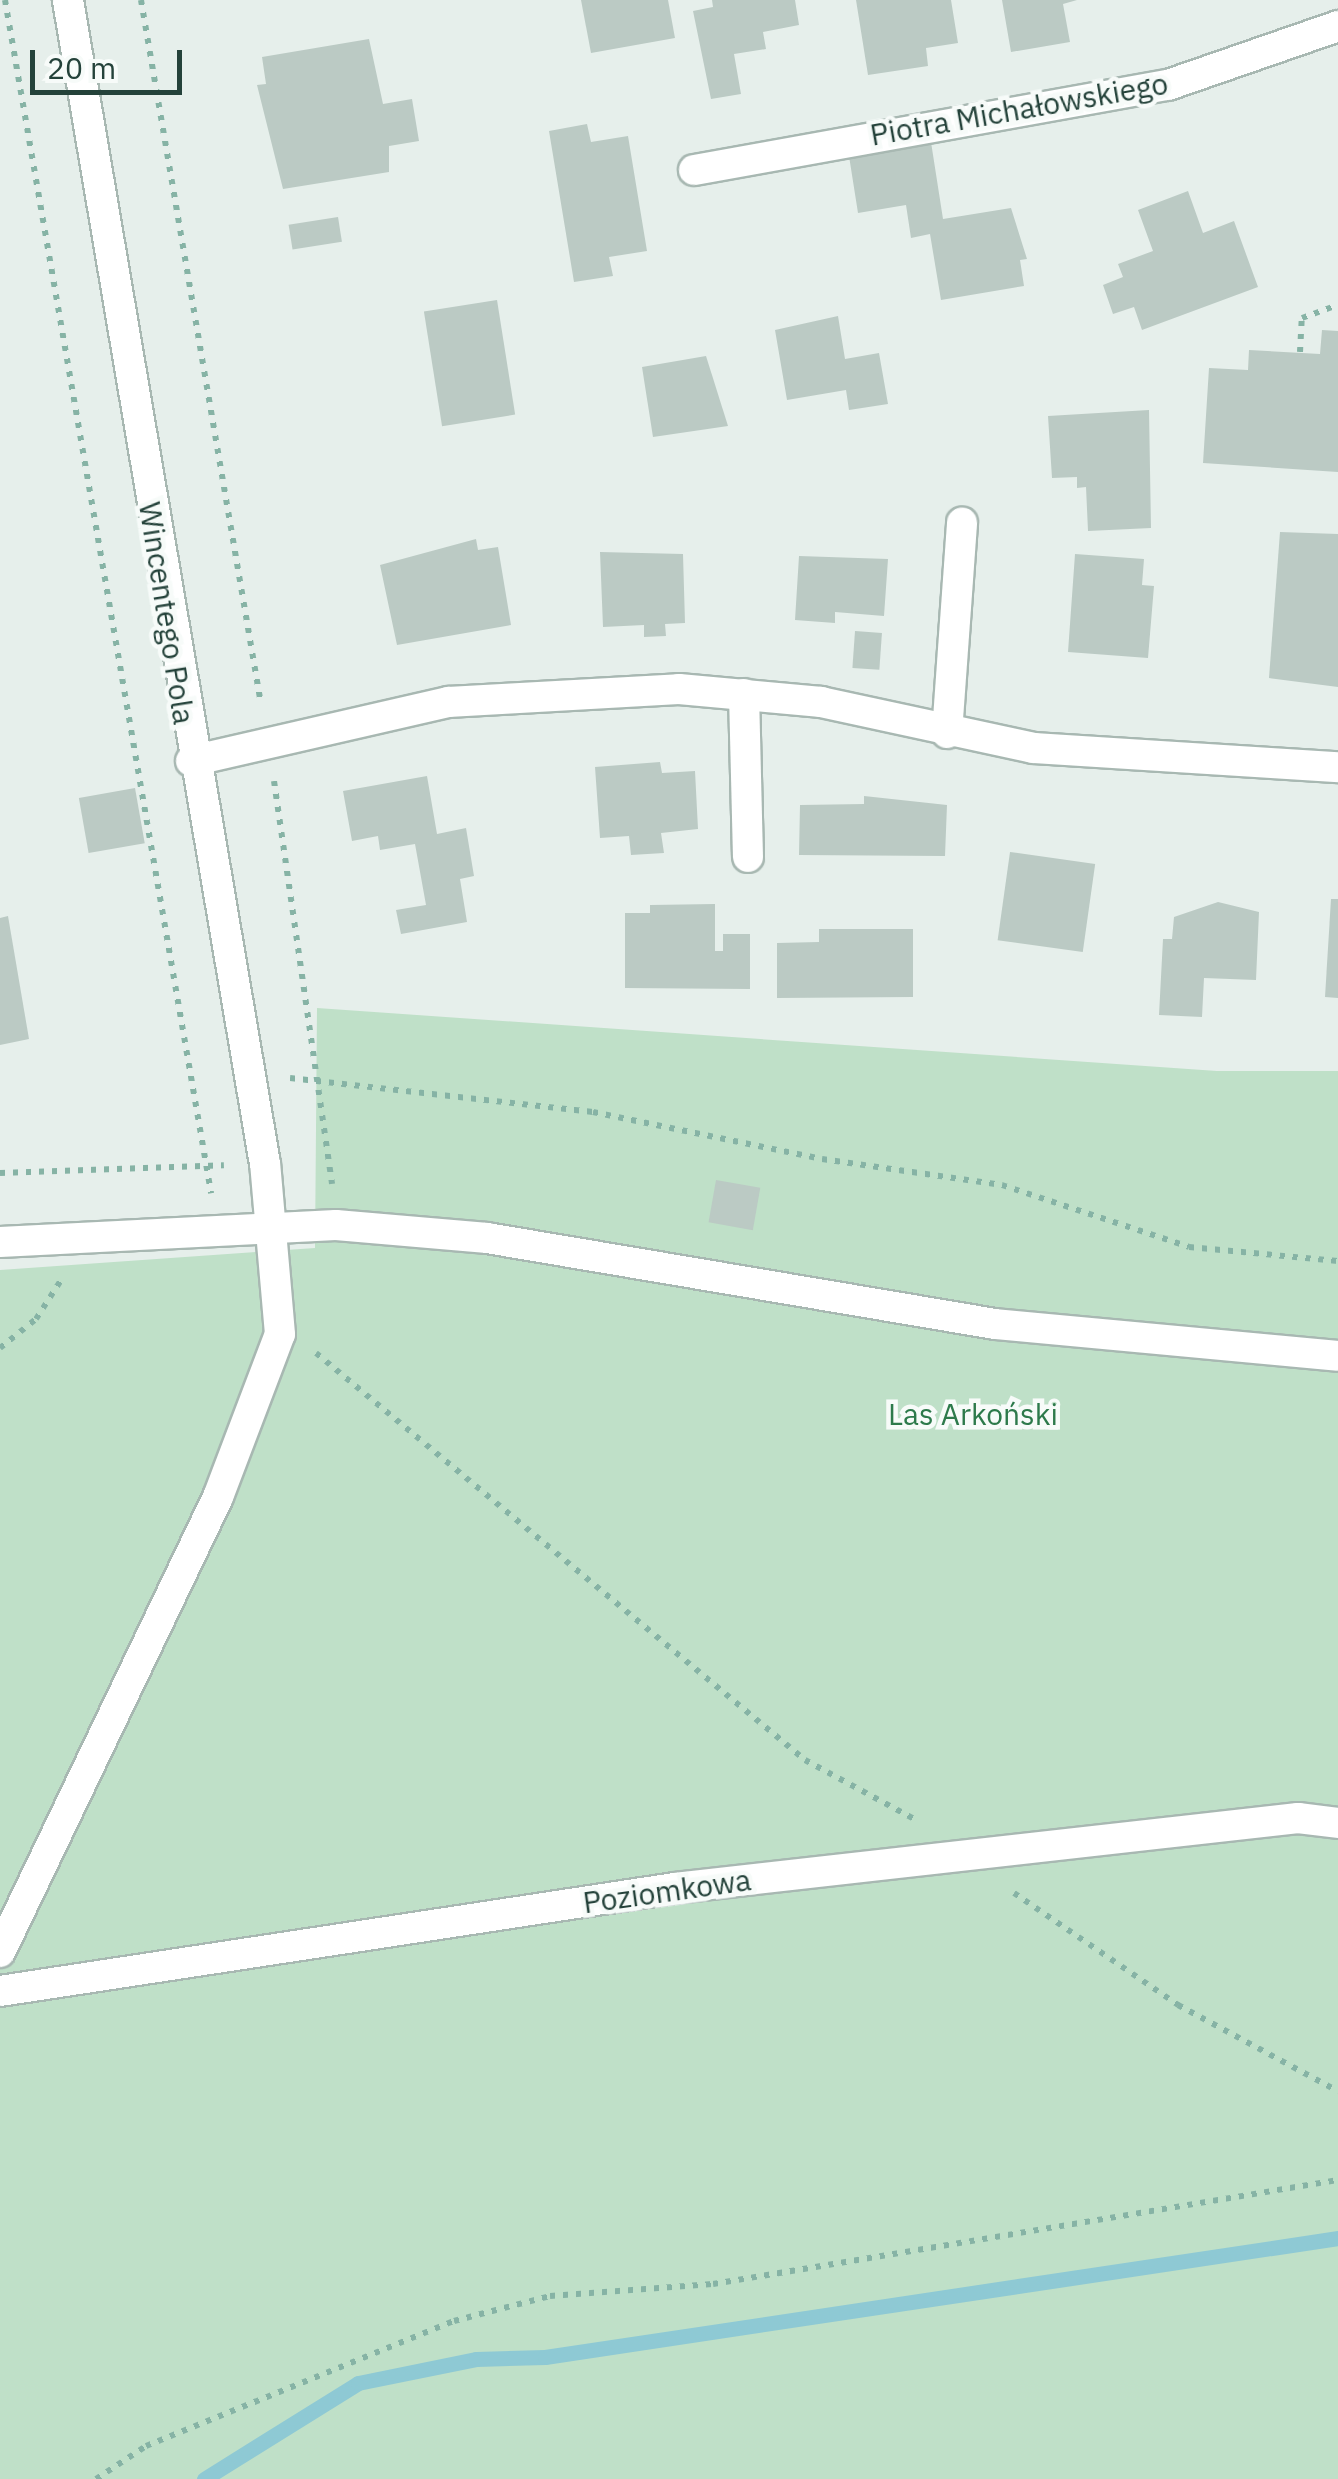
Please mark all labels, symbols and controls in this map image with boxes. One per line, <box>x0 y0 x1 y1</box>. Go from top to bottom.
scale bar <box>35 30 188 92</box>
text: 20 m <box>47 48 116 87</box>
street label: Piotra Michałowskiego <box>867 65 1171 153</box>
street label: Wincentego Pola <box>132 499 202 727</box>
park label: Las Arkoński <box>888 1396 1058 1432</box>
street label: Poziomkowa <box>581 1861 753 1921</box>

